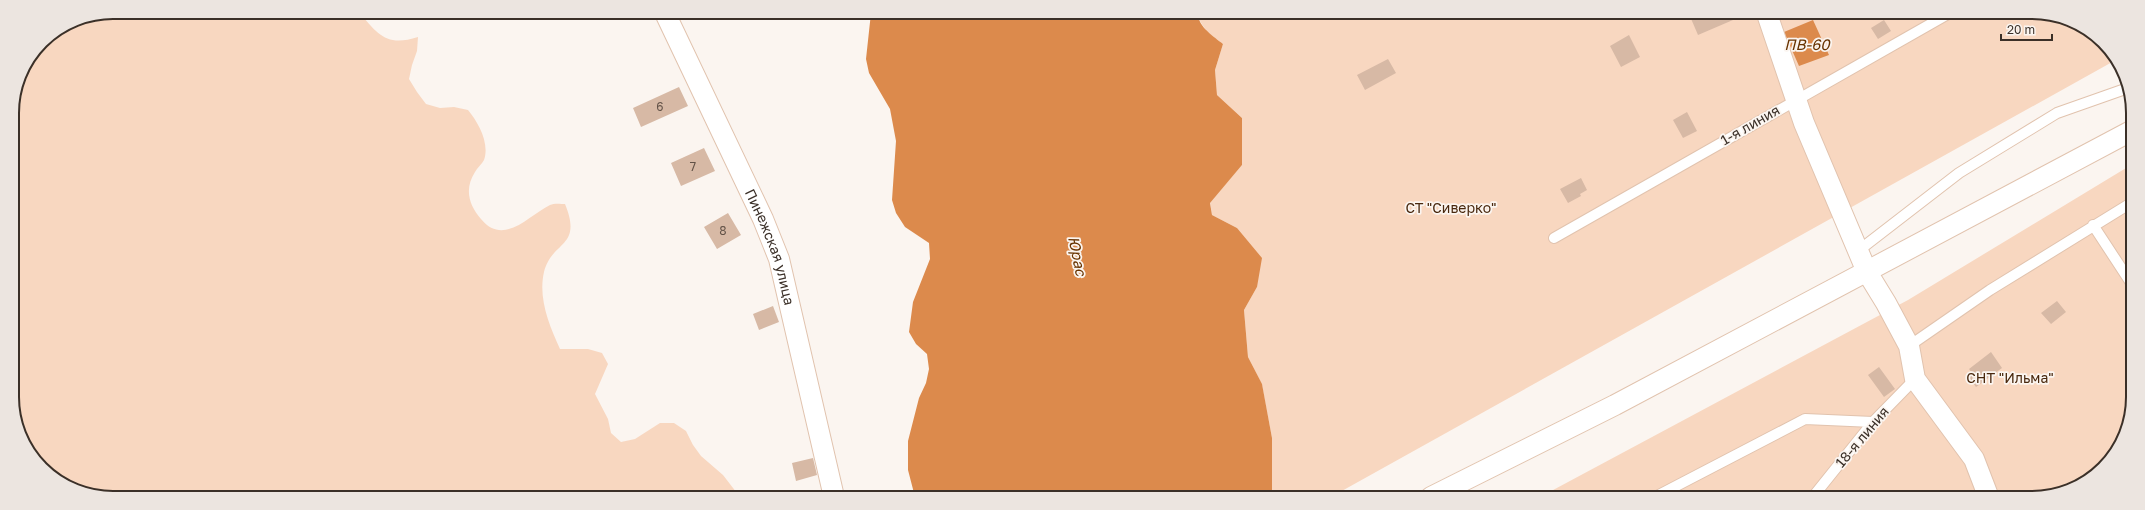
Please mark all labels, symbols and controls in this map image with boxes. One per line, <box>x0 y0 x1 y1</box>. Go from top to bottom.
scale bar <box>2001 16 2052 42</box>
text: 20 m <box>2007 22 2035 37</box>
water label: ПВ-60 <box>1784 35 1831 53</box>
house number: 6 <box>656 99 664 114</box>
street label: 1-я линия <box>1717 101 1782 148</box>
house number: 7 <box>690 159 696 174</box>
street label: Пинежская улица <box>742 186 798 307</box>
park label: СТ "Сиверко" <box>1405 199 1497 216</box>
house number: 8 <box>719 223 727 238</box>
water label: Юрас <box>1065 234 1091 278</box>
park label: СНТ "Ильма" <box>1966 369 2054 386</box>
street label: 18-я линия <box>1831 403 1892 470</box>

